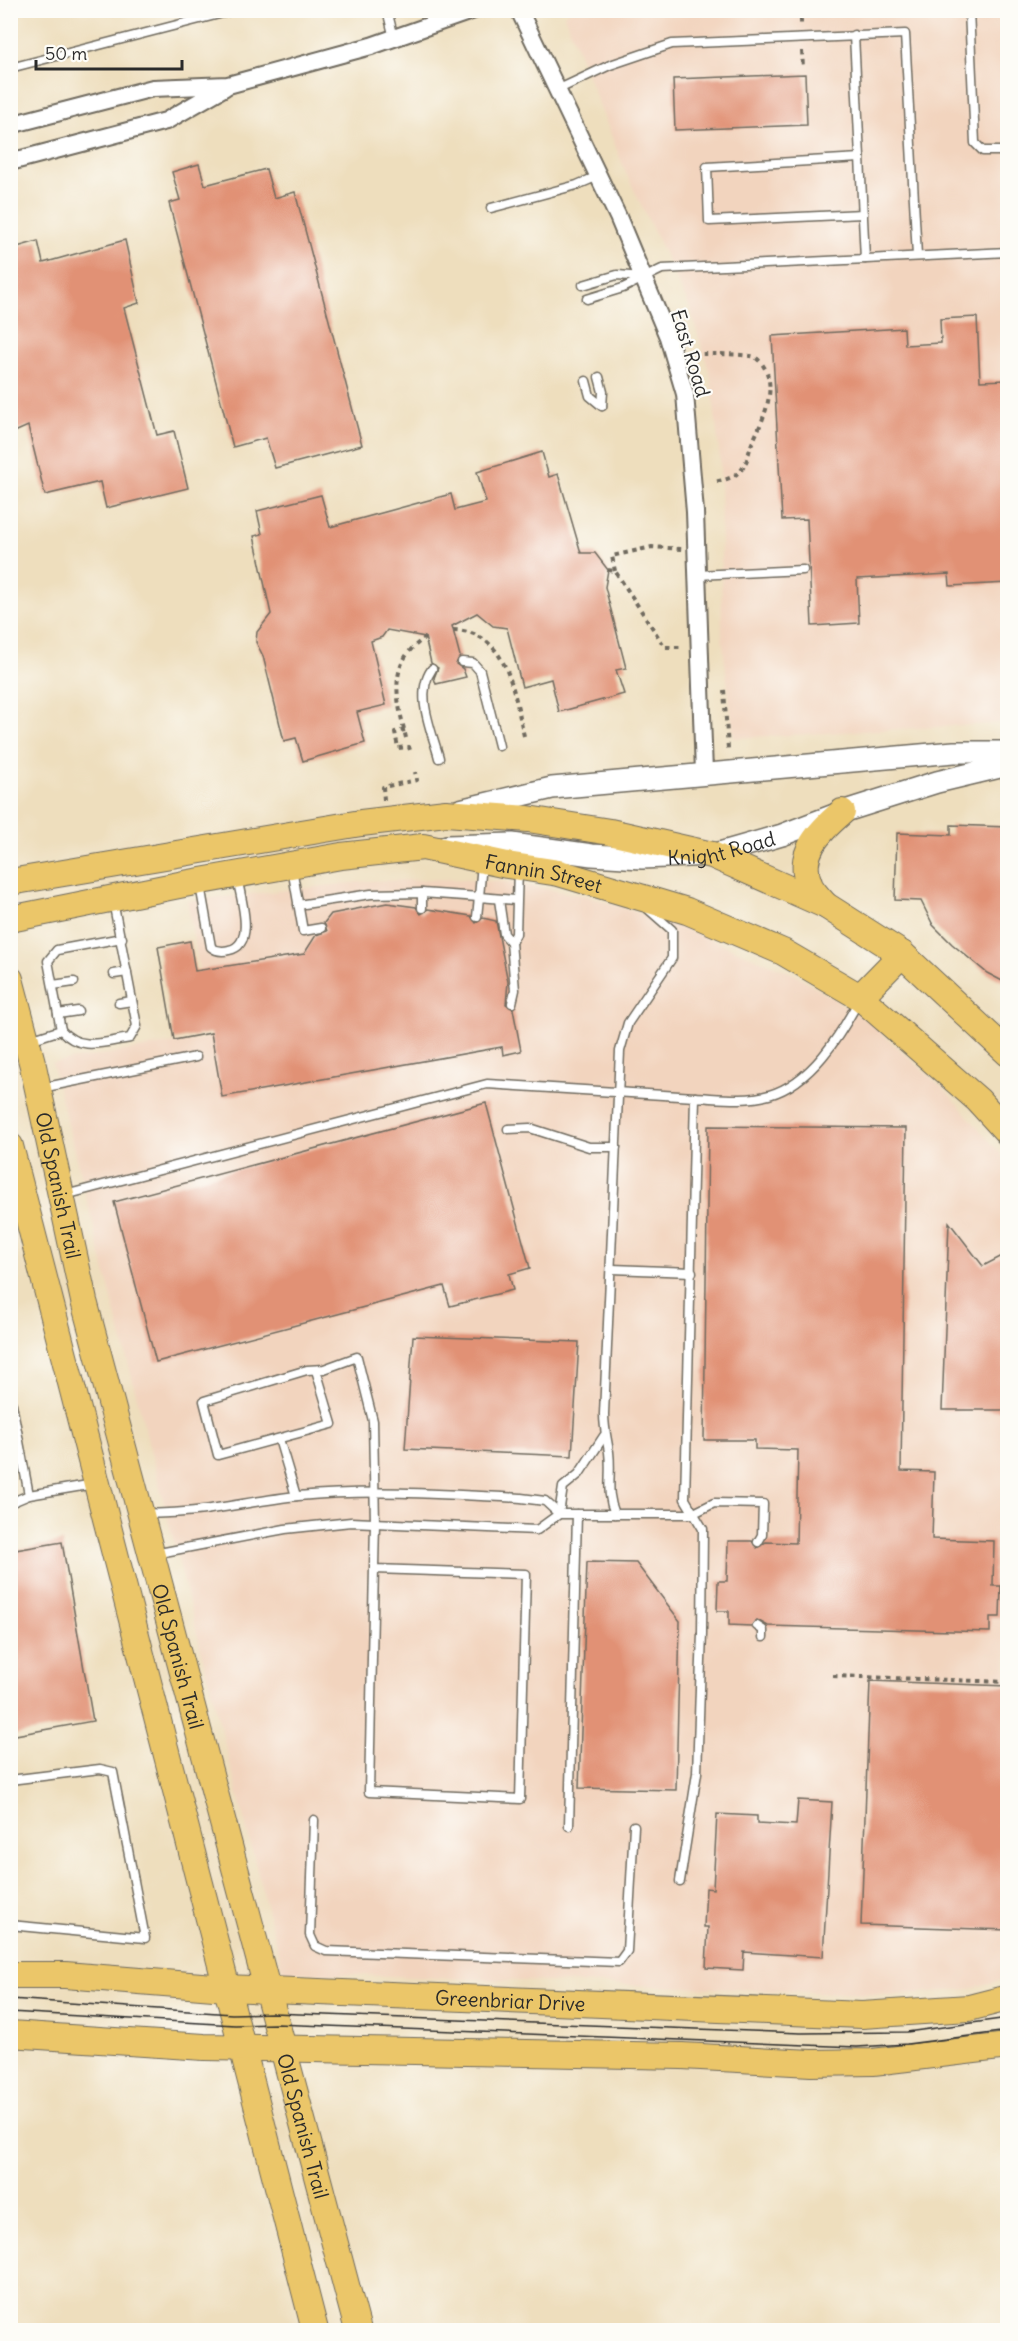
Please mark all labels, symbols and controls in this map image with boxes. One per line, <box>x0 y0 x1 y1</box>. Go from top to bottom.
scale bar <box>36 33 182 71</box>
text: 50 m <box>45 42 87 65</box>
street label: East Road <box>666 306 716 400</box>
street label: Knight Road <box>667 825 778 869</box>
street label: Fannin Street <box>483 848 606 898</box>
street label: Old Spanish Trail <box>31 1110 87 1261</box>
street label: Old Spanish Trail <box>147 1581 210 1732</box>
street label: Greenbriar Drive <box>434 1984 586 2016</box>
street label: Old Spanish Trail <box>272 2050 335 2201</box>

